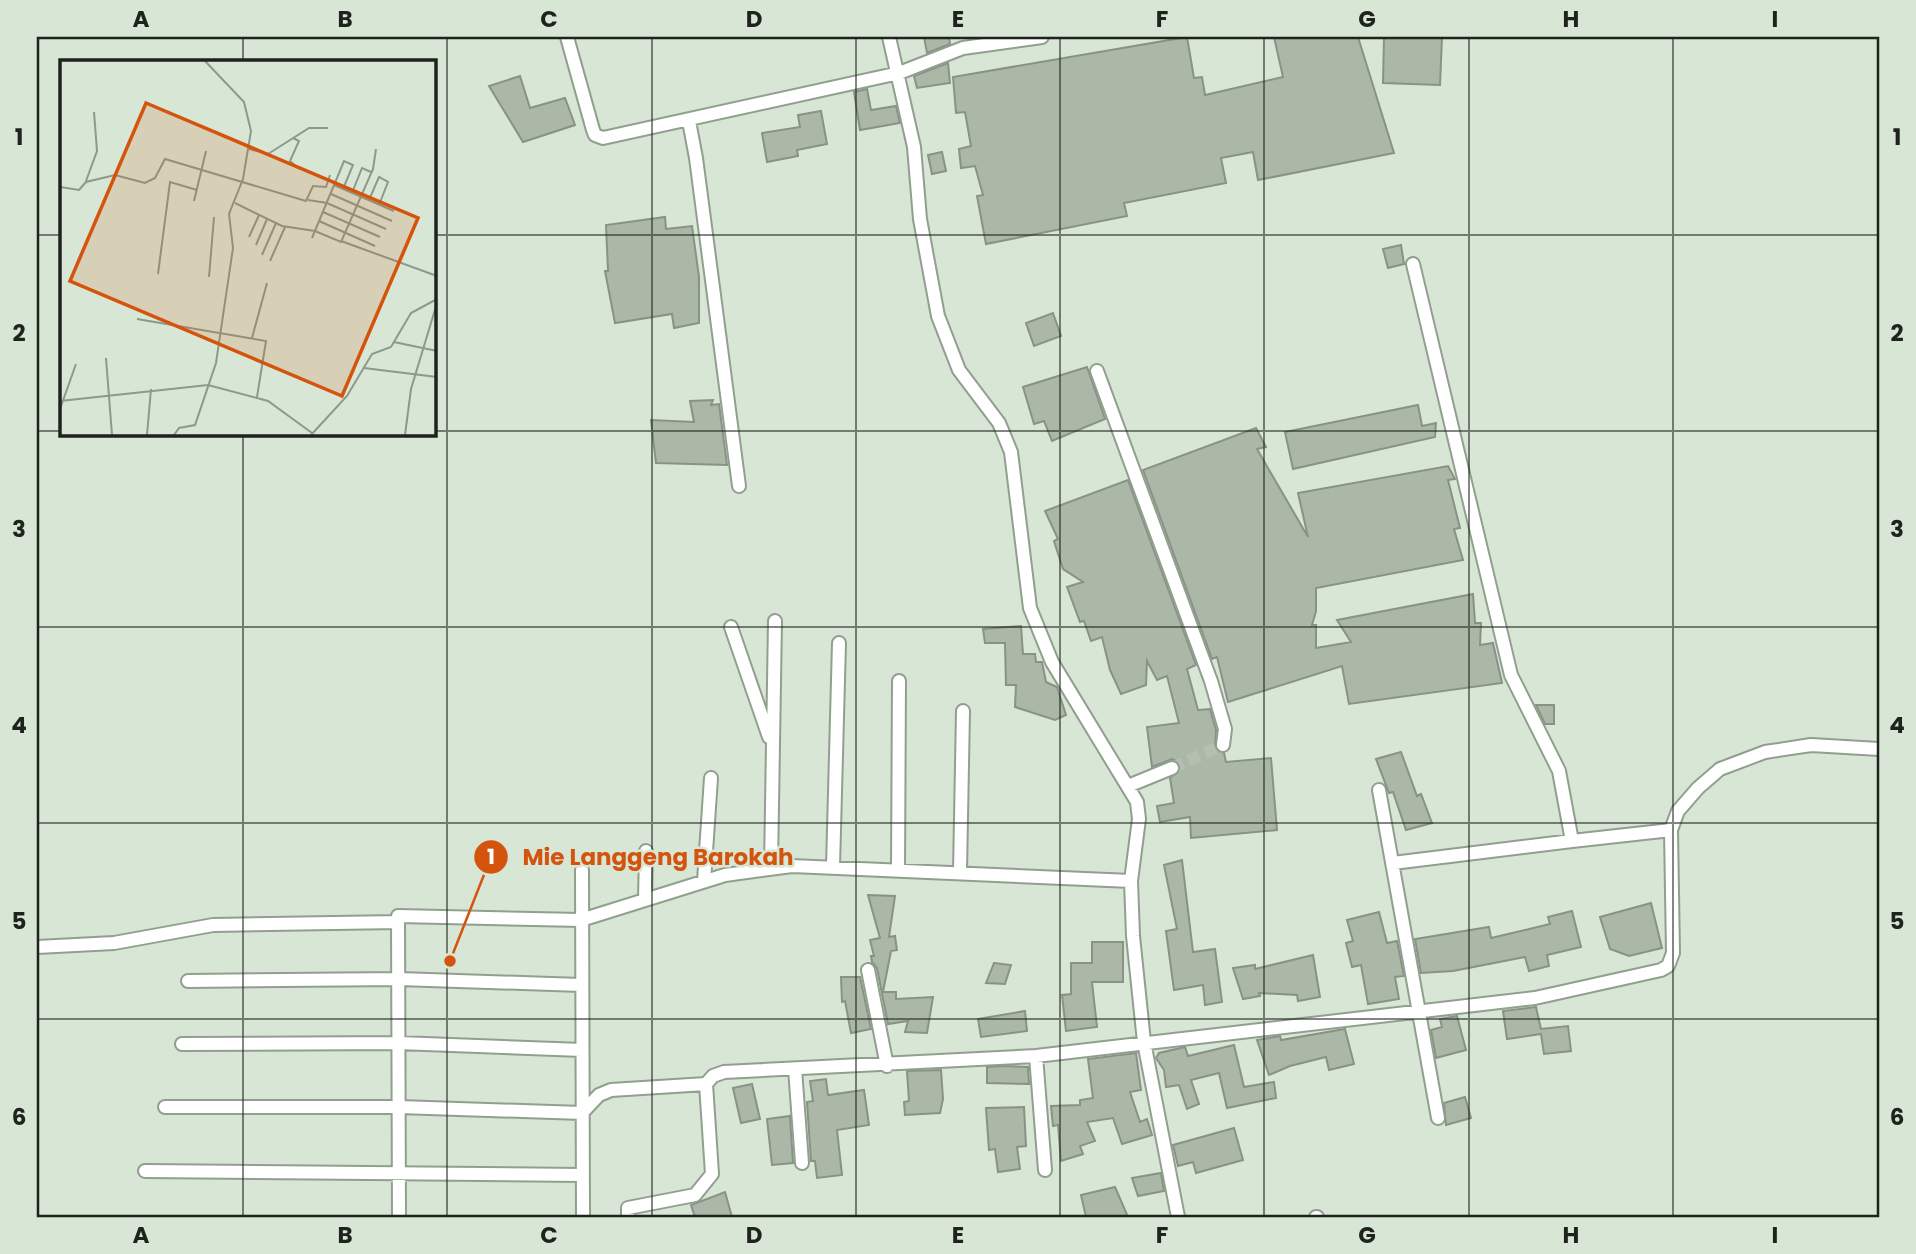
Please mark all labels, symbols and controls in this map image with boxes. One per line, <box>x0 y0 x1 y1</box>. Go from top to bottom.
text: A <box>133 3 150 35</box>
text: B <box>337 3 353 35</box>
text: C <box>540 3 558 35</box>
text: D <box>746 3 762 35</box>
text: E <box>952 3 964 35</box>
text: F <box>1156 3 1168 35</box>
text: G <box>1358 3 1376 35</box>
text: H <box>1563 3 1579 35</box>
text: I <box>1772 3 1778 35</box>
inset map <box>60 60 436 436</box>
text: 1 <box>15 121 23 153</box>
text: 1 <box>1893 121 1901 153</box>
text: 2 <box>12 317 26 349</box>
text: 2 <box>1890 317 1904 349</box>
text: 3 <box>12 513 26 545</box>
text: 3 <box>1890 513 1904 545</box>
text: 4 <box>11 709 27 741</box>
text: 4 <box>1889 709 1905 741</box>
callout: Mie Langgeng Barokah <box>474 835 808 879</box>
text: Mie Langgeng Barokah <box>522 841 794 873</box>
text: 1 <box>487 842 495 871</box>
text: 5 <box>12 905 26 937</box>
text: 5 <box>1890 905 1904 937</box>
text: 6 <box>12 1101 26 1133</box>
text: 6 <box>1890 1101 1904 1133</box>
text: A <box>133 1219 150 1251</box>
text: B <box>337 1219 353 1251</box>
text: C <box>540 1219 558 1251</box>
text: D <box>746 1219 762 1251</box>
text: E <box>952 1219 964 1251</box>
text: F <box>1156 1219 1168 1251</box>
text: G <box>1358 1219 1376 1251</box>
text: H <box>1563 1219 1579 1251</box>
text: I <box>1772 1219 1778 1251</box>

